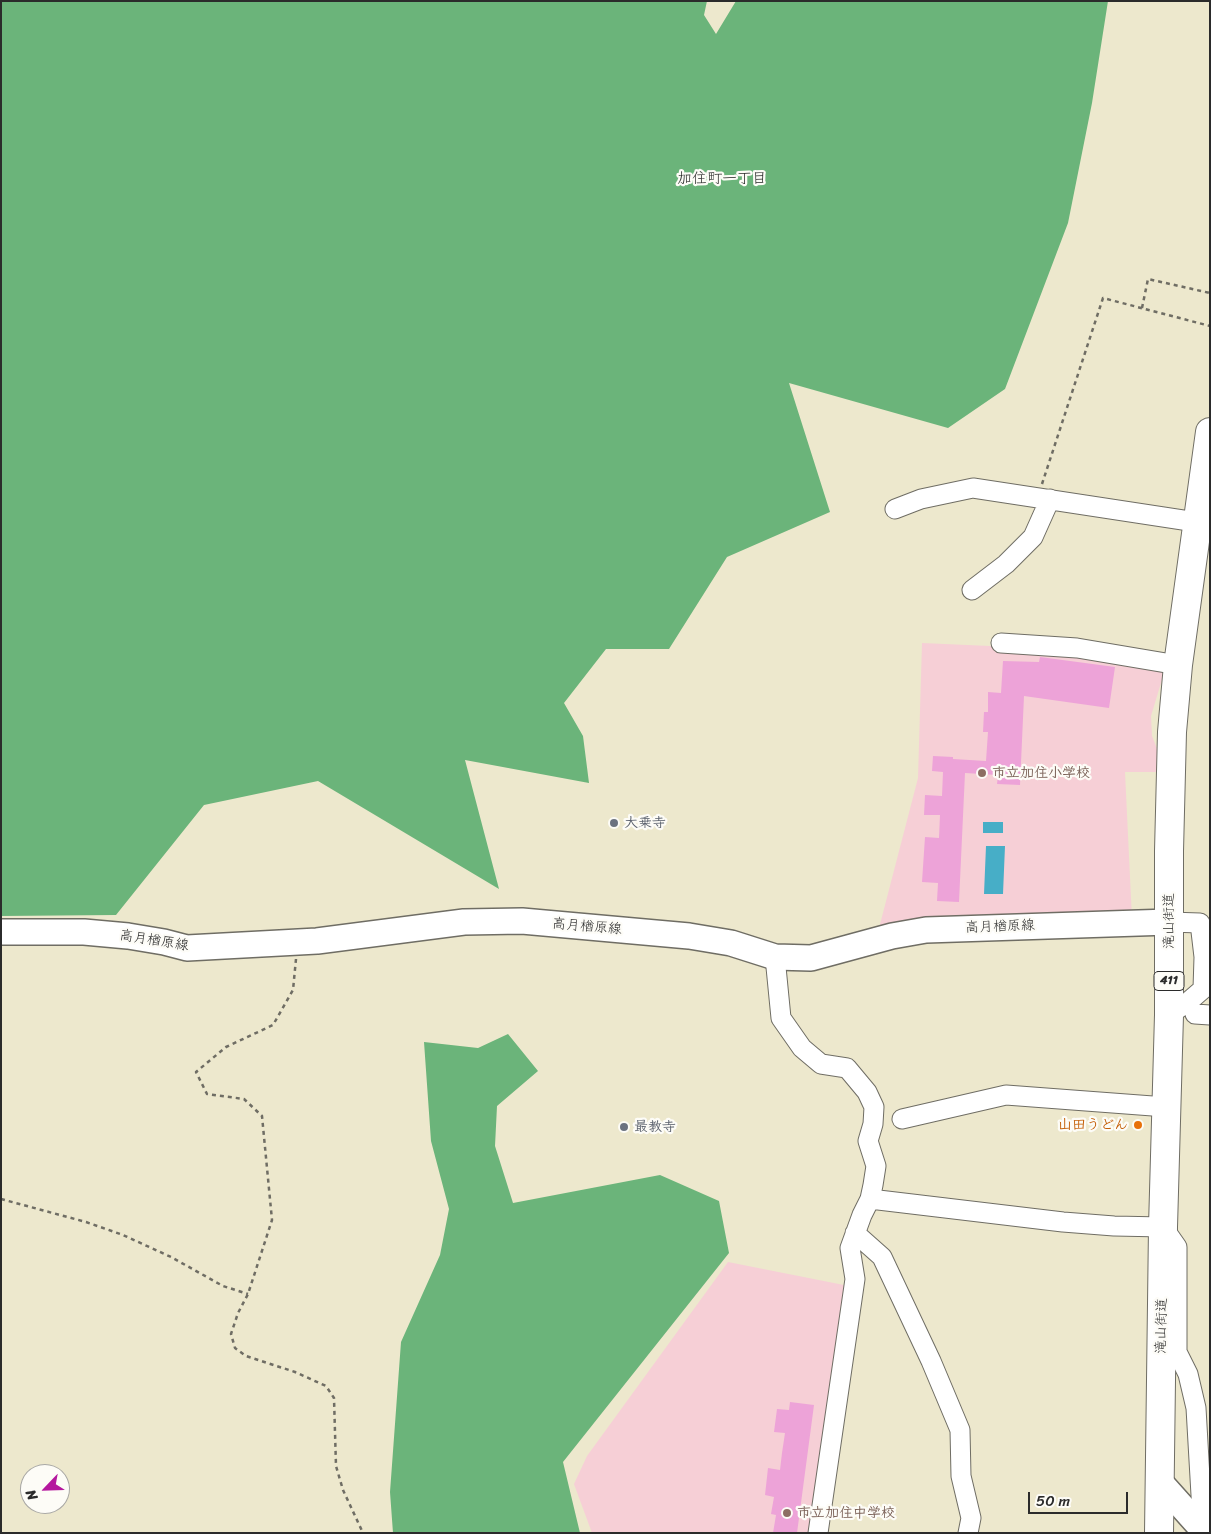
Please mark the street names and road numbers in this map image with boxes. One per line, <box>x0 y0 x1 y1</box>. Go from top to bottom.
street label: 滝山街道 <box>1161 893 1177 949</box>
street label: 高月楢原線 <box>551 916 623 938</box>
street label: 高月楢原線 <box>965 917 1035 937</box>
street label: 高月楢原線 <box>118 927 190 955</box>
road number: 411 <box>1154 971 1184 990</box>
street label: 滝山街道 <box>1153 1298 1171 1354</box>

